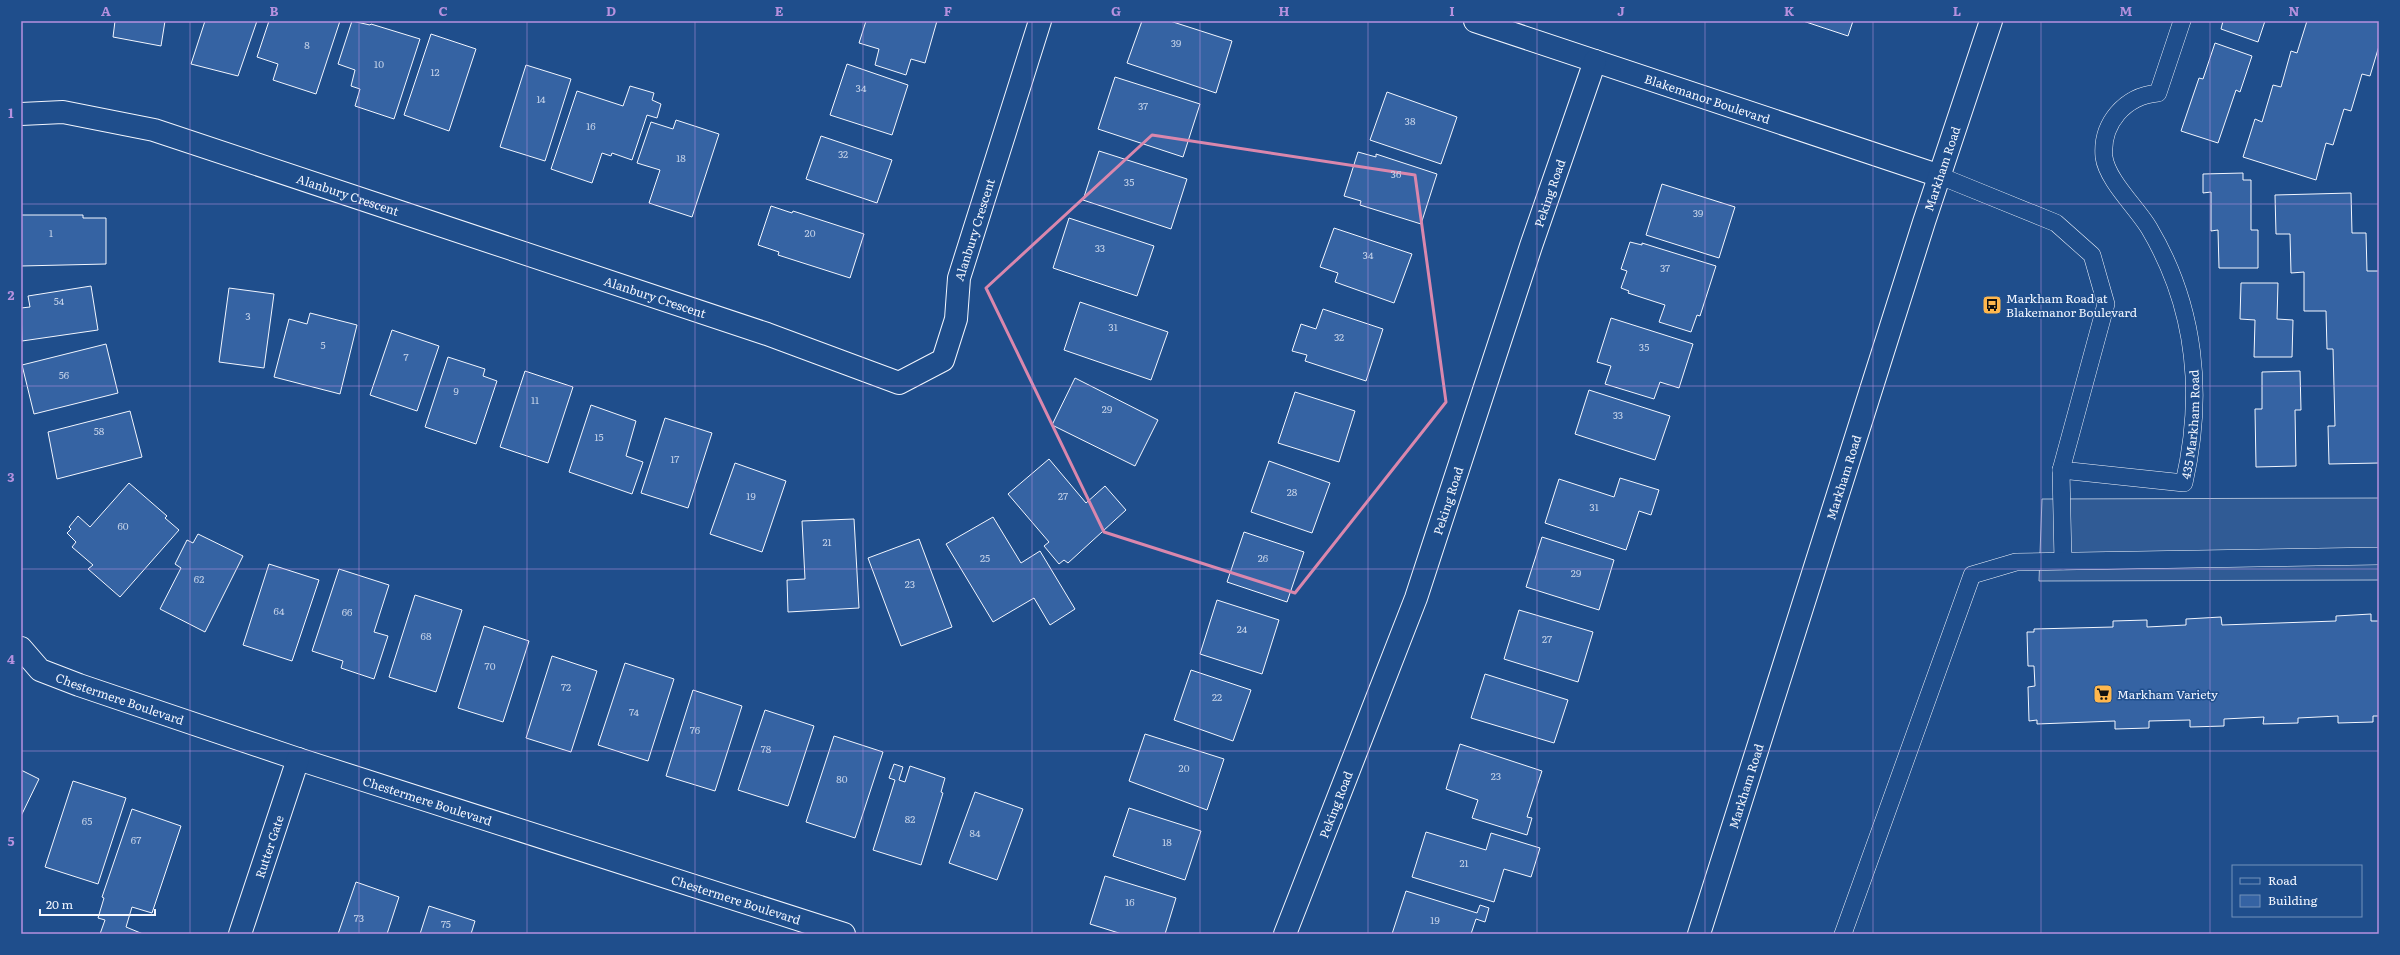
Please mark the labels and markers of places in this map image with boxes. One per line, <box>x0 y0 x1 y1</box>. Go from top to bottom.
place label: Markham Road at Blakemanor Boulevard <box>2006 289 2138 321</box>
bus stop icon: Markham Road at Blakemanor Boulevard <box>1981 294 2003 316</box>
supermarket icon: Markham Variety <box>2092 683 2114 705</box>
place label: Markham Variety <box>2117 685 2218 703</box>

